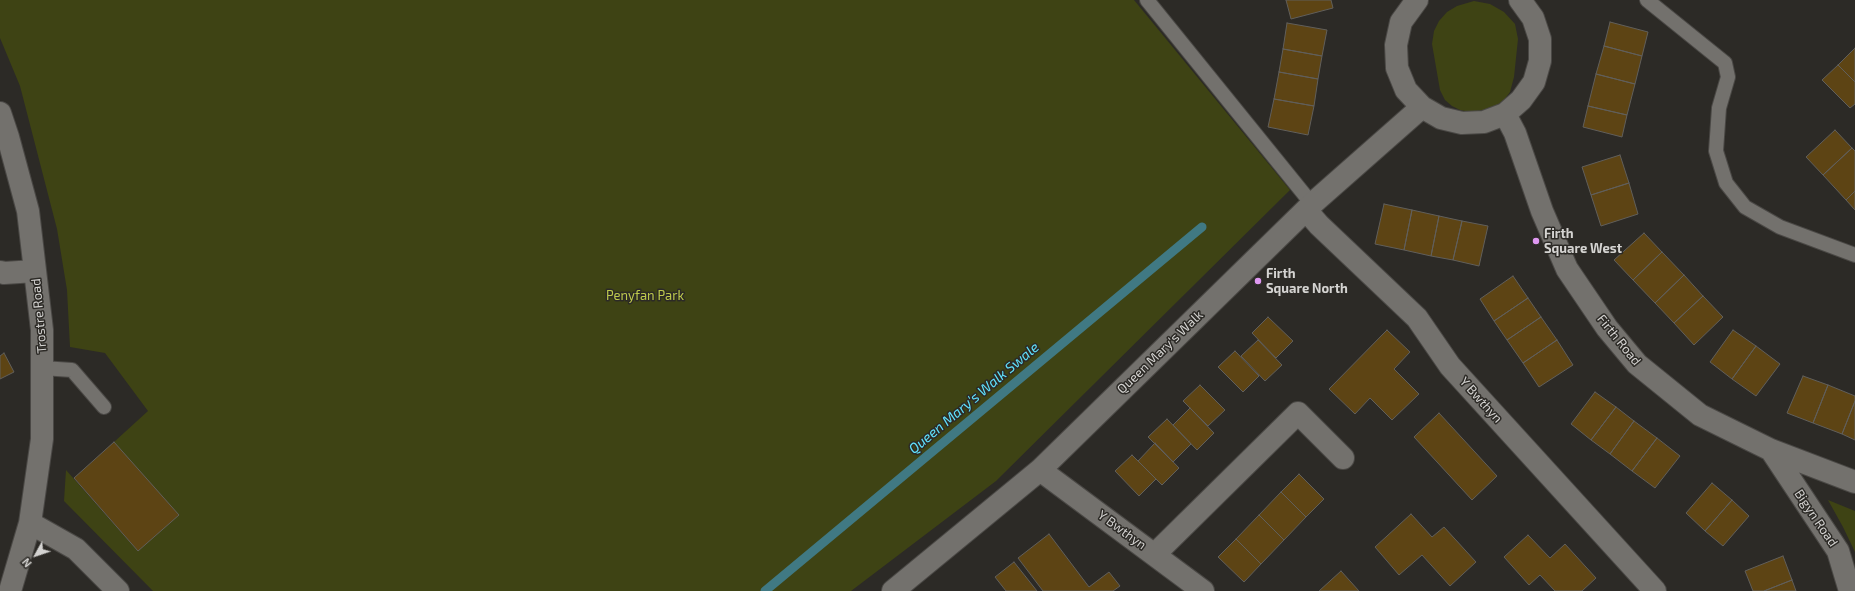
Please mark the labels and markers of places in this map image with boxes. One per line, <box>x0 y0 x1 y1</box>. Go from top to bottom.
place label: Firth Square West <box>1544 226 1622 257</box>
marker: Firth Square West <box>1531 236 1541 246</box>
place label: Firth Square North <box>1266 266 1348 297</box>
marker: Firth Square North <box>1253 276 1263 286</box>

